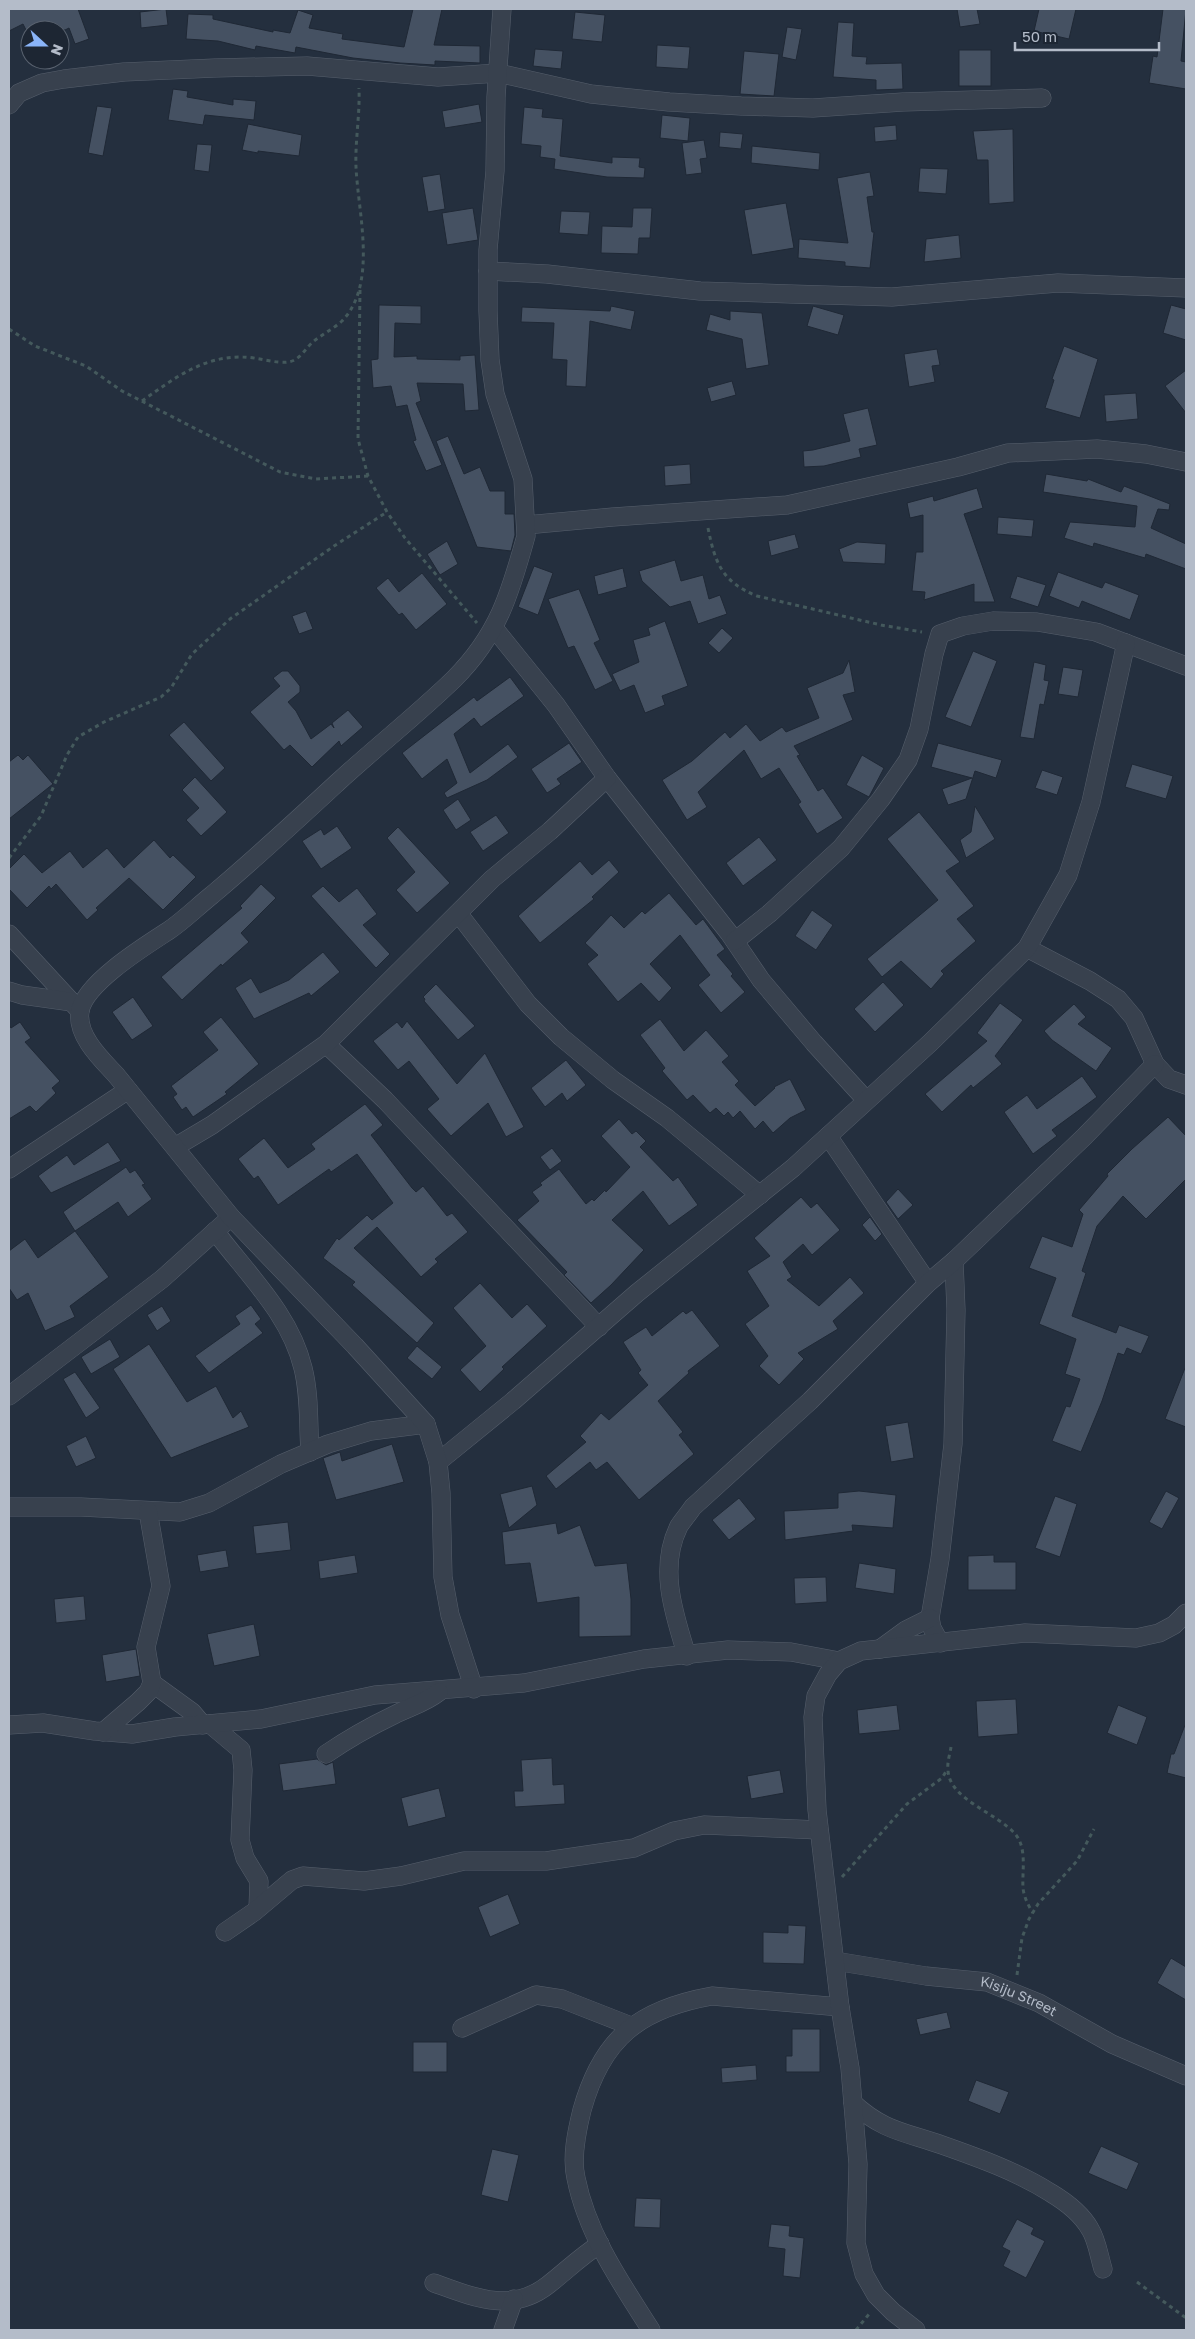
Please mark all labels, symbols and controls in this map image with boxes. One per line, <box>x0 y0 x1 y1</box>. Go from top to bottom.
north arrow <box>20 20 70 70</box>
scale bar <box>1015 20 1159 52</box>
text: 50 m <box>1022 27 1057 45</box>
text: N <box>48 42 67 58</box>
street label: Kisiju Street <box>980 1972 1060 2019</box>

